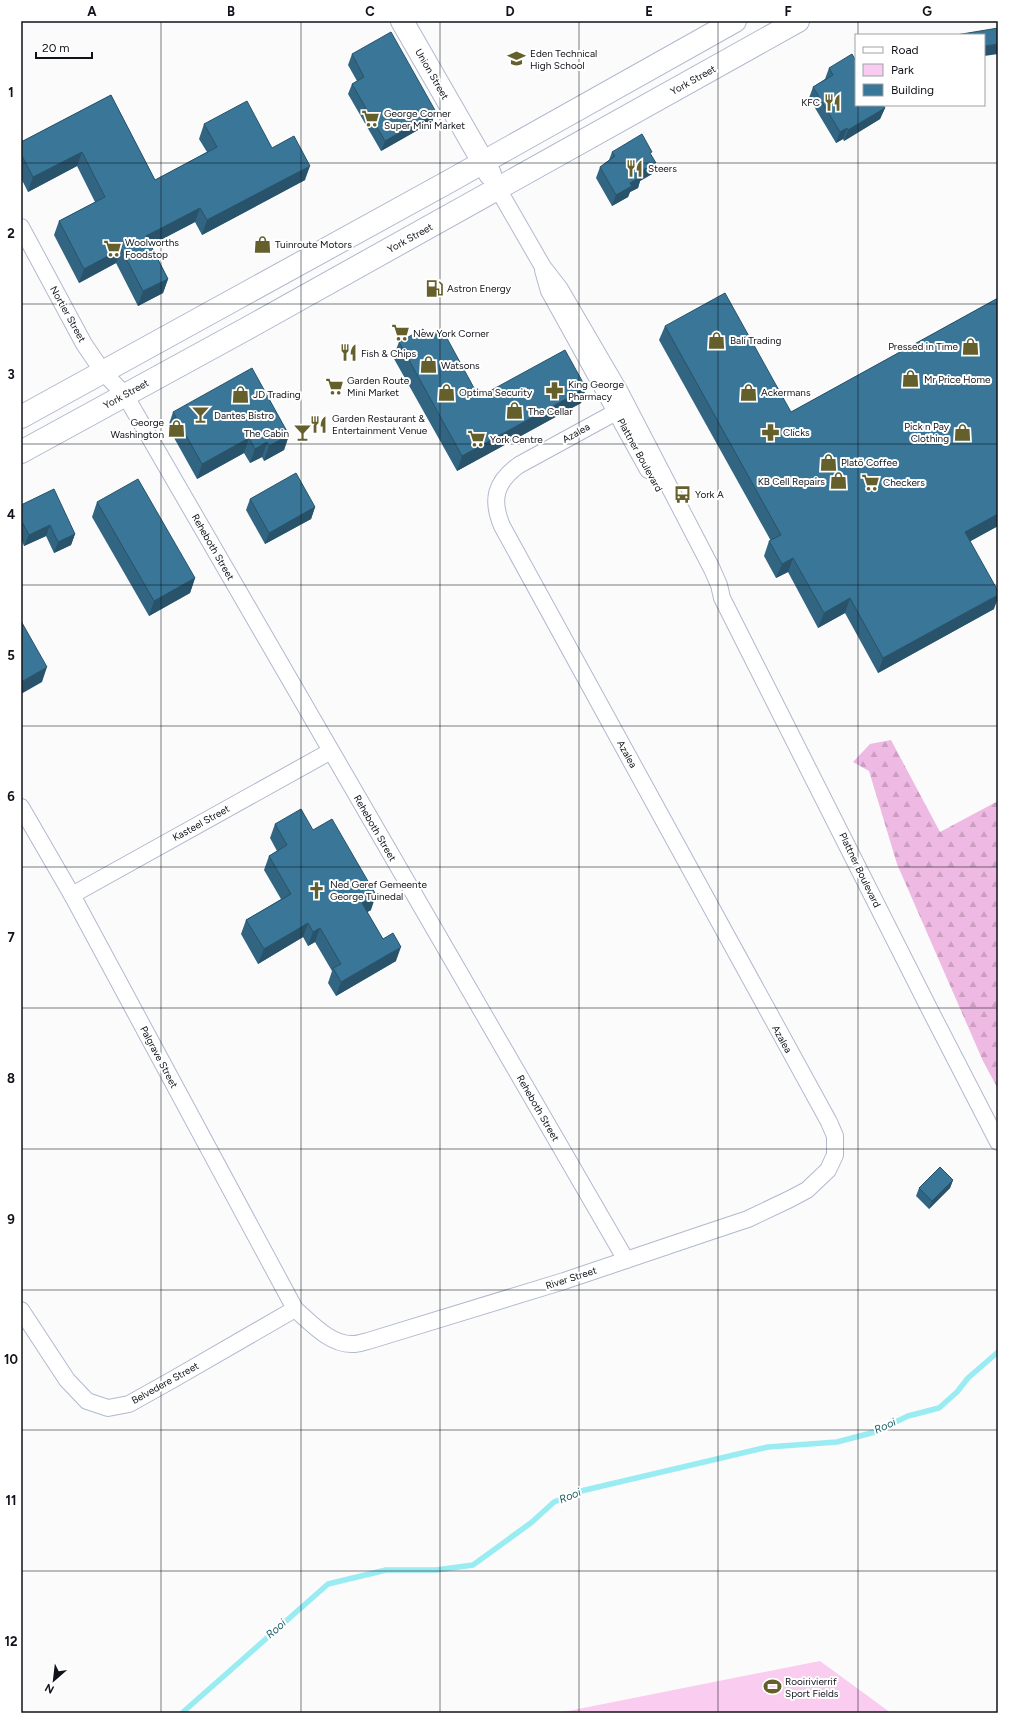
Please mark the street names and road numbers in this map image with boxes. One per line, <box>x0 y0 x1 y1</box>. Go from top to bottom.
street label: Union Street <box>412 46 452 102</box>
street label: York Street <box>668 62 718 98</box>
street label: York Street <box>385 220 435 256</box>
street label: Nortier Street <box>47 284 89 345</box>
street label: York Street <box>101 376 151 412</box>
street label: Plattner Boulevard <box>614 416 666 494</box>
street label: Azalea <box>560 420 592 446</box>
street label: Reheboth Street <box>189 512 237 583</box>
street label: Azalea <box>614 738 640 770</box>
street label: Reheboth Street <box>351 793 399 864</box>
street label: Kasteel Street <box>170 802 232 844</box>
street label: Plattner Boulevard <box>836 830 884 910</box>
street label: Azalea <box>769 1023 795 1055</box>
street label: Palgrave Street <box>137 1024 181 1090</box>
street label: Reheboth Street <box>514 1073 562 1144</box>
street label: River Street <box>544 1264 598 1292</box>
street label: Belvedere Street <box>129 1359 201 1407</box>

